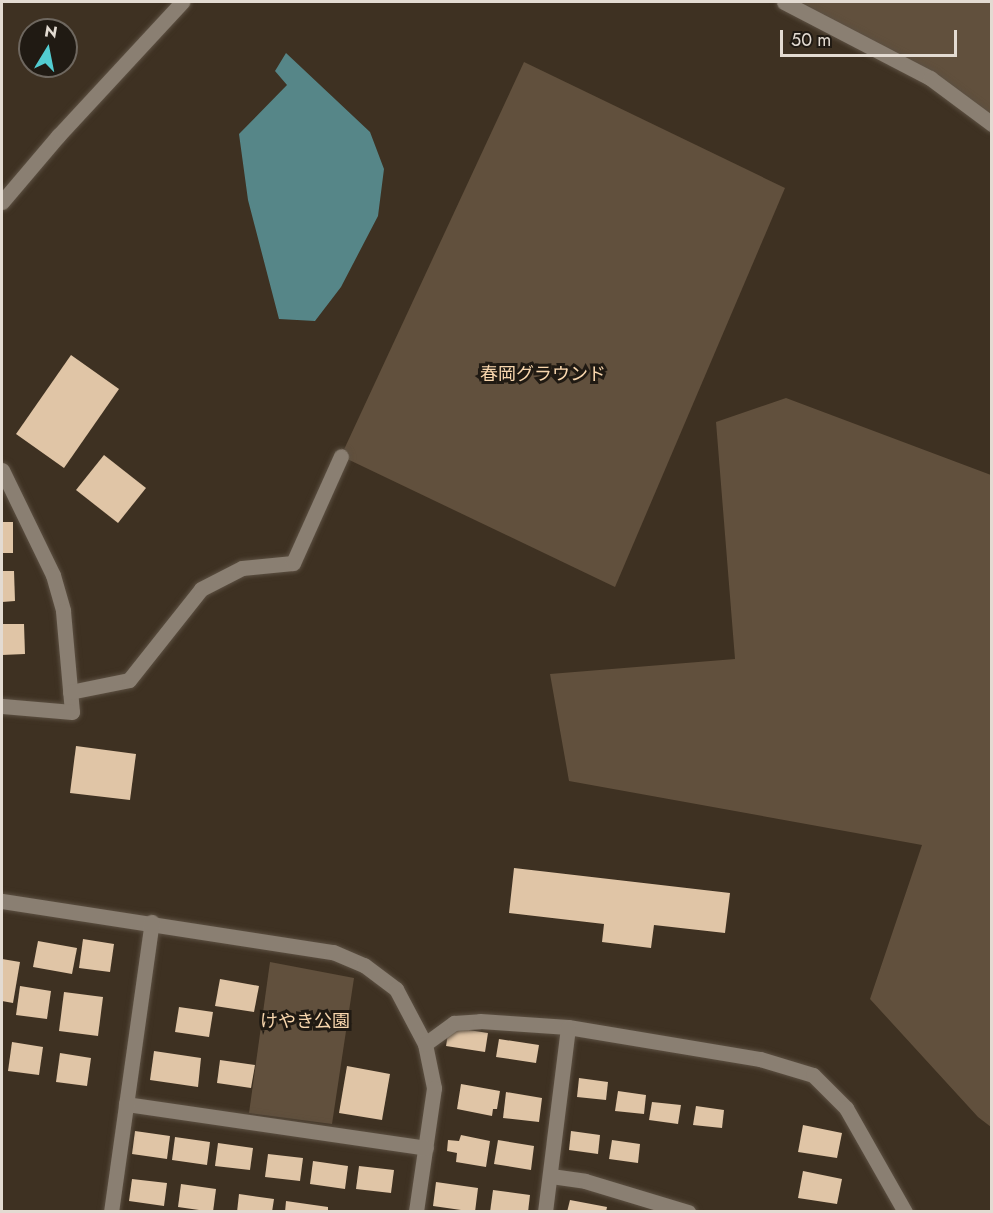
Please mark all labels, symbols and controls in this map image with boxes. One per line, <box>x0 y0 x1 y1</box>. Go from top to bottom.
north arrow <box>18 18 78 78</box>
scale bar <box>783 18 960 56</box>
text: N <box>43 19 59 44</box>
text: 50 m <box>791 27 831 53</box>
park label: 春岡グラウンド <box>480 363 606 385</box>
park label: けやき公園 <box>260 1010 350 1032</box>

